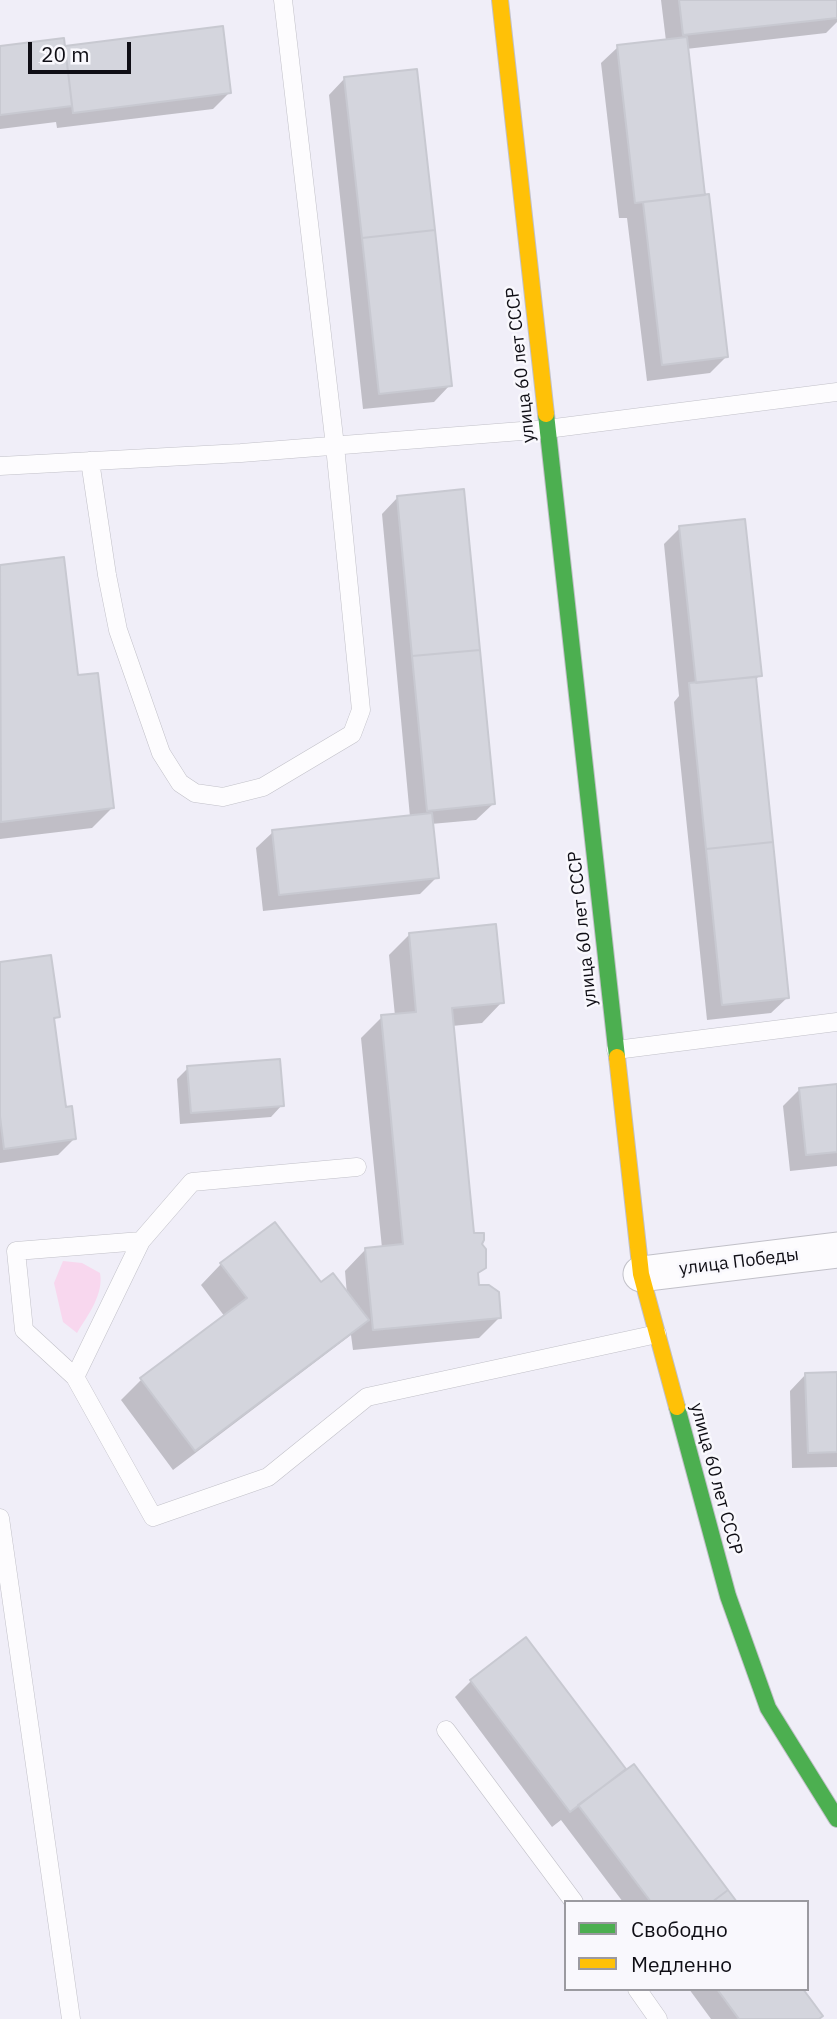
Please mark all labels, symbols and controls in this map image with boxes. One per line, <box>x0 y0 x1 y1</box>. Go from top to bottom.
scale bar <box>32 28 135 72</box>
text: 20 m <box>41 40 90 68</box>
street label: улица 60 лет СССР <box>502 286 540 444</box>
street label: улица 60 лет СССР <box>564 850 602 1008</box>
street label: улица Победы <box>678 1244 800 1280</box>
street label: улица 60 лет СССР <box>685 1401 747 1557</box>
legend <box>564 1900 809 1991</box>
text: Свободно <box>631 1915 728 1943</box>
text: Медленно <box>631 1950 732 1978</box>

